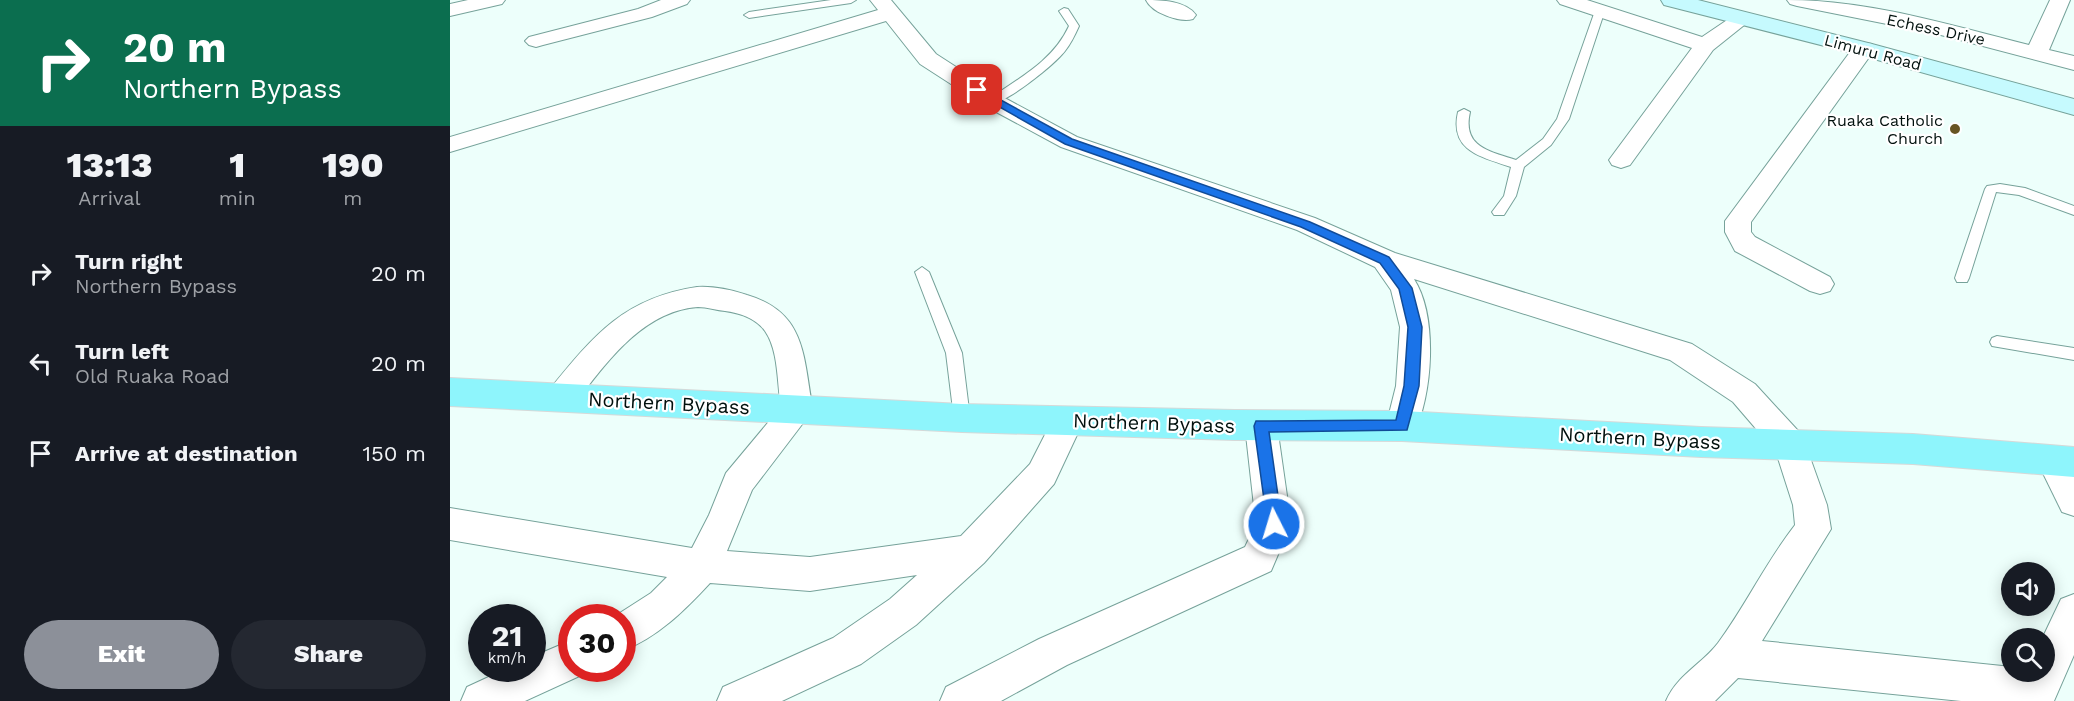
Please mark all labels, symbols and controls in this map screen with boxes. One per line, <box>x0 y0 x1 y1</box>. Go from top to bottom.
street label: Echess Drive <box>1885 10 1987 49</box>
text: 20 m <box>123 23 227 72</box>
icon: right <box>24 24 102 102</box>
street label: Limuru Road <box>1822 30 1924 75</box>
pin <box>951 64 1002 115</box>
text: Northern Bypass <box>123 73 342 105</box>
icon: arrive <box>960 73 993 106</box>
place label: Ruaka Catholic Church <box>1827 111 1943 148</box>
marker: Ruaka Catholic Church <box>1948 122 1962 136</box>
text: 13:13 <box>66 144 152 186</box>
text: 1 <box>229 144 245 186</box>
text: 190 <box>322 144 384 186</box>
text: Arrival <box>78 186 141 210</box>
text: min <box>219 186 256 210</box>
text: m <box>343 186 362 210</box>
text: Turn right <box>75 249 182 274</box>
icon: right <box>24 257 57 290</box>
text: 20 m <box>371 261 426 286</box>
text: Northern Bypass <box>75 274 237 298</box>
text: Turn left <box>75 339 169 364</box>
icon: left <box>24 347 57 380</box>
text: 20 m <box>371 351 426 376</box>
text: Old Ruaka Road <box>75 364 230 388</box>
street label: Northern Bypass <box>587 387 751 419</box>
street label: Northern Bypass <box>1073 408 1235 438</box>
street label: Northern Bypass <box>1558 422 1722 454</box>
icon: arrive <box>24 437 57 470</box>
text: Arrive at destination <box>75 441 298 466</box>
text: 150 m <box>362 441 426 466</box>
position arrow <box>1242 492 1306 556</box>
map controls <box>2001 562 2055 682</box>
button: sound <box>2001 562 2055 616</box>
speed limit sign: 30 <box>558 604 636 682</box>
text: 21 <box>492 618 522 653</box>
button: Exit <box>24 620 219 689</box>
button: Share <box>231 620 426 689</box>
button: search <box>2001 628 2055 682</box>
text: km/h <box>488 649 526 667</box>

